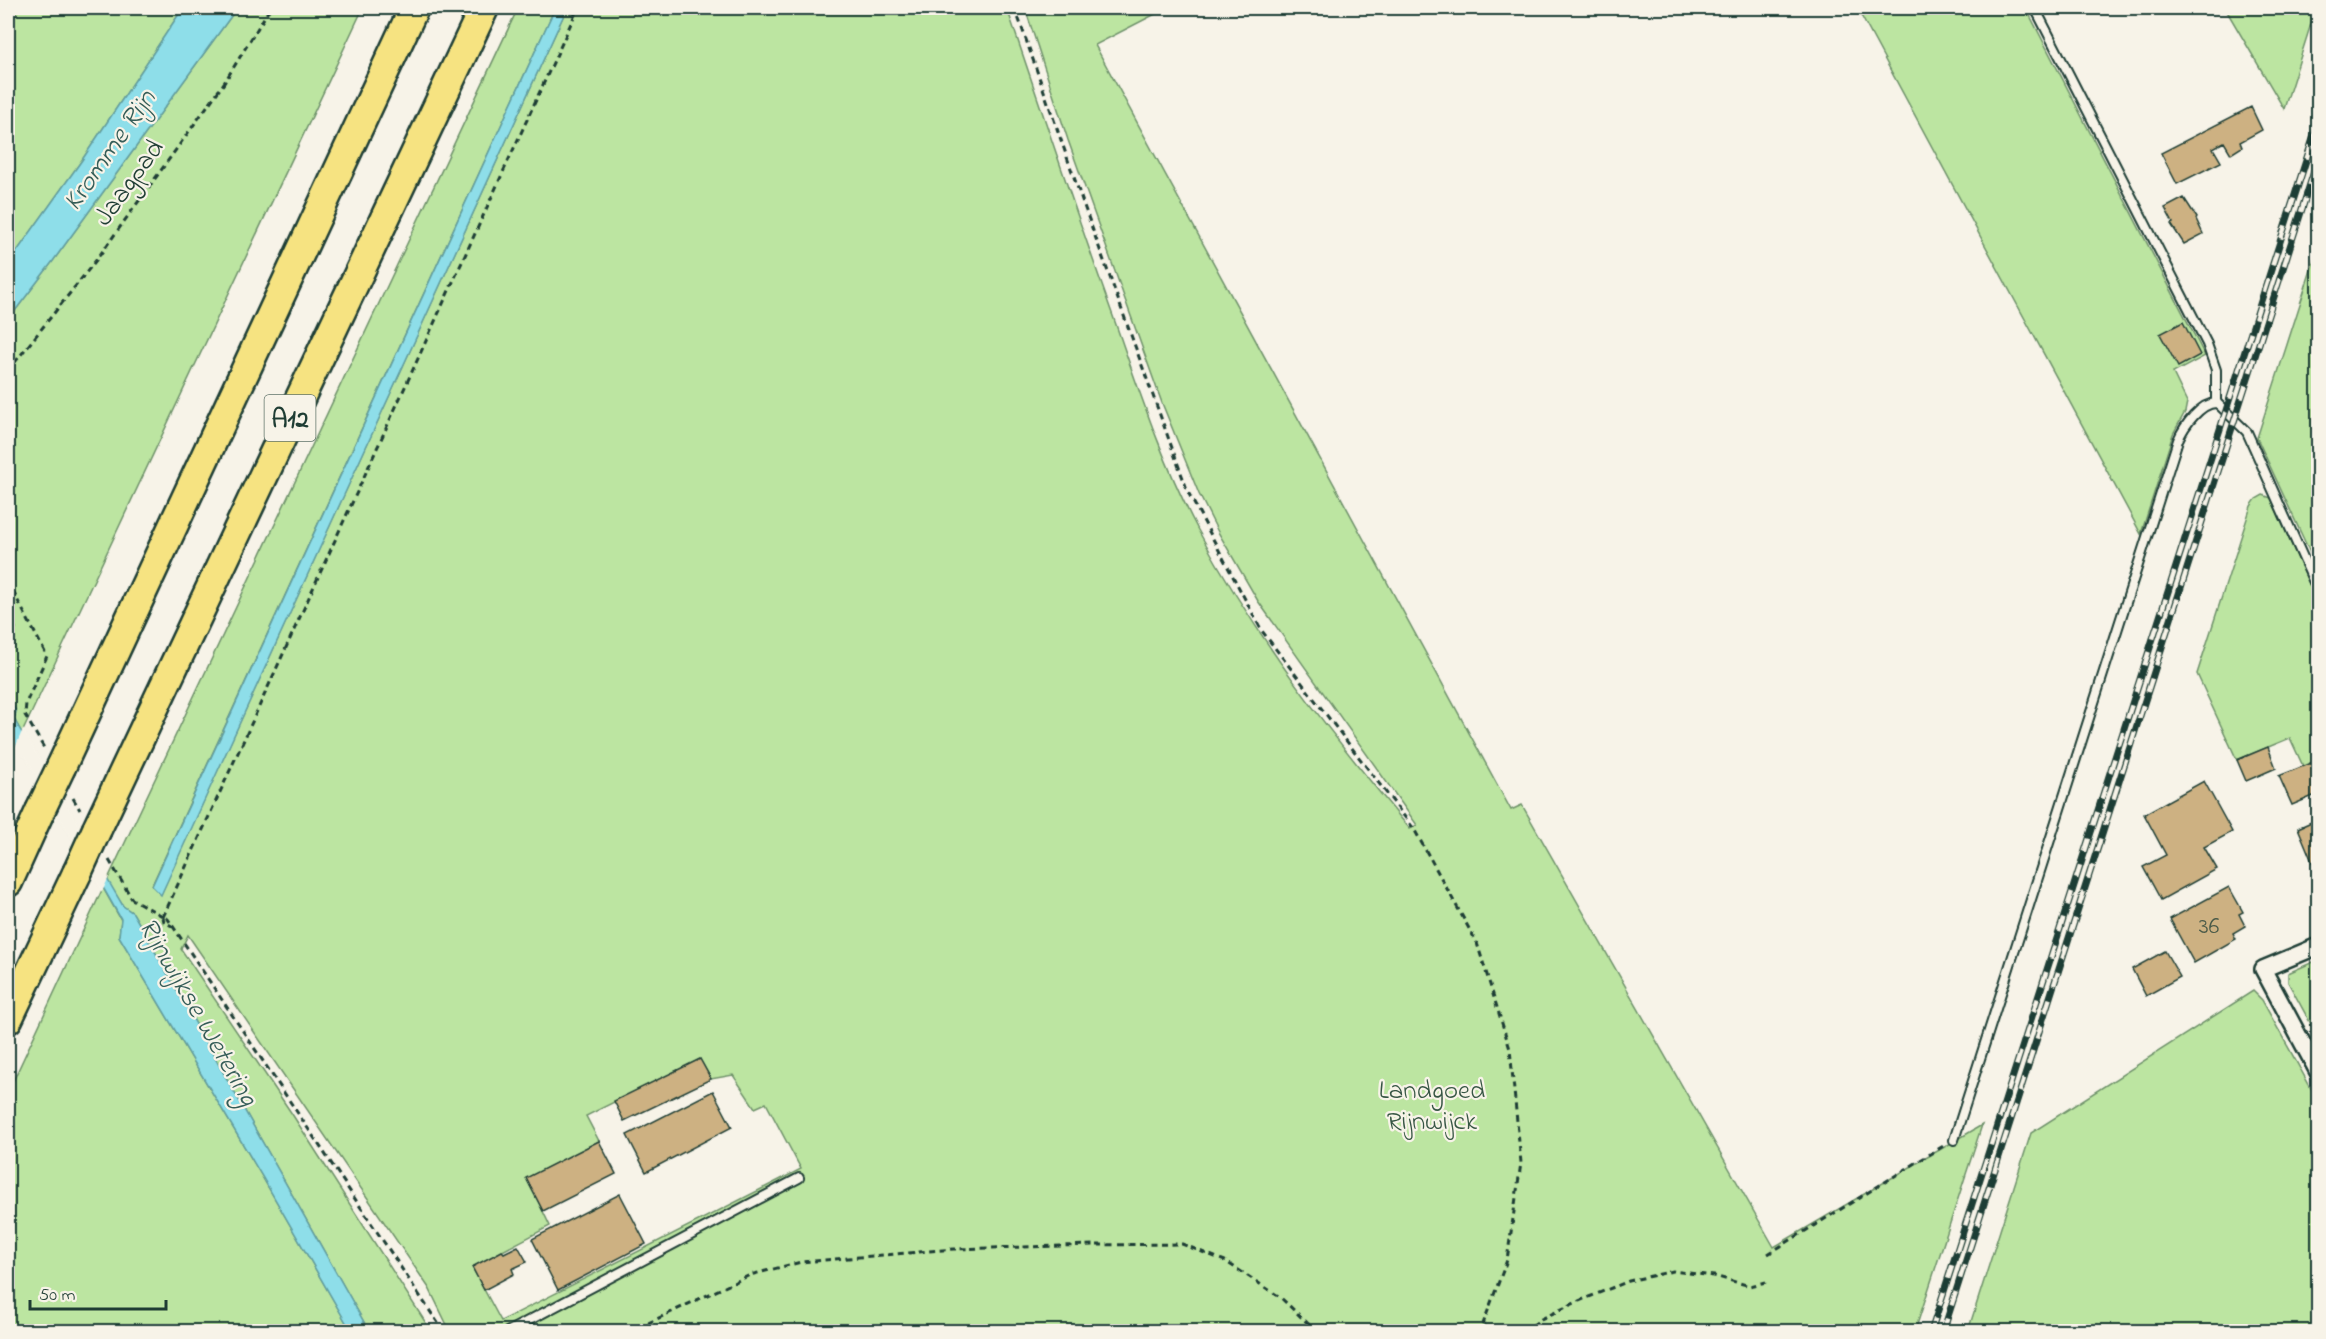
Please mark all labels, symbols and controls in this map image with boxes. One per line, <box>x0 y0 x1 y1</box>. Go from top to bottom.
water label: Kromme Rijn <box>54 81 168 220</box>
street label: Jaagpad <box>85 132 175 235</box>
road number: A12 <box>264 395 316 441</box>
house number: 36 <box>2199 910 2220 945</box>
water label: Rijnwijkse Wetering <box>126 911 268 1116</box>
park label: Landgoed Rijnwijck <box>1379 1072 1485 1142</box>
scale bar <box>30 1273 166 1311</box>
text: 50 m <box>39 1283 76 1309</box>

